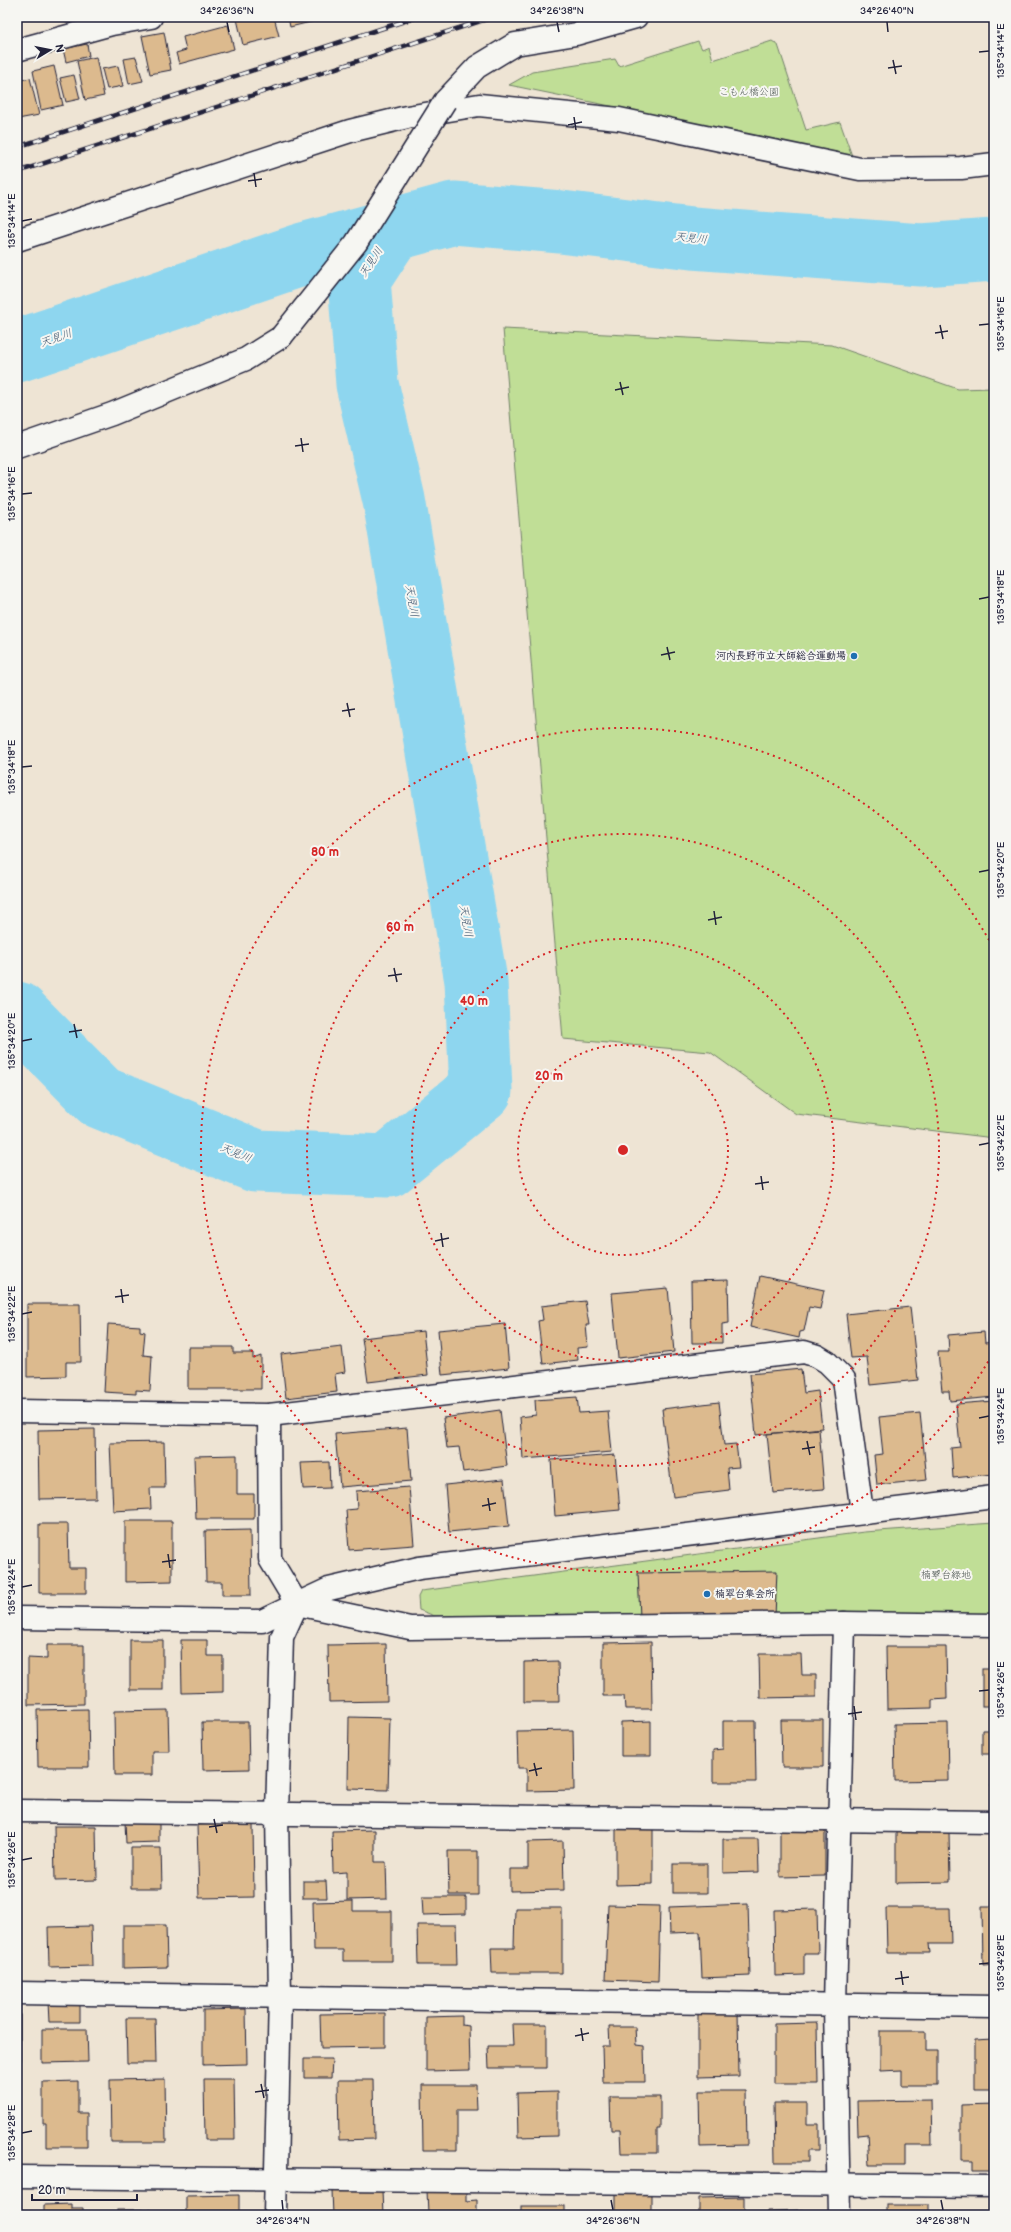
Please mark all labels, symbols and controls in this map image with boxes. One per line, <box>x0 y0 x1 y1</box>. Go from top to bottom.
text: 34°26'36"N <box>200 5 254 17</box>
text: 34°26'38"N <box>530 5 584 17</box>
text: 34°26'40"N <box>860 5 914 17</box>
text: 135°34'14"E <box>995 23 1007 79</box>
north arrow <box>30 30 70 70</box>
text: N <box>52 43 66 54</box>
park label: こもん橋公園 <box>719 86 779 98</box>
text: 135°34'14"E <box>6 193 18 249</box>
water label: 天見川 <box>674 230 708 246</box>
water label: 天見川 <box>357 245 385 279</box>
text: 135°34'16"E <box>995 296 1007 352</box>
water label: 天見川 <box>38 326 74 350</box>
text: 135°34'16"E <box>6 466 18 522</box>
text: 135°34'18"E <box>995 569 1007 624</box>
water label: 天見川 <box>403 584 421 618</box>
place label: 河内長野市立大師総合運動場 <box>716 650 846 662</box>
marker: 河内長野市立大師総合運動場 <box>849 651 859 661</box>
text: 135°34'18"E <box>6 739 18 794</box>
text: 135°34'20"E <box>995 841 1007 898</box>
text: 80 m <box>311 845 339 860</box>
water label: 天見川 <box>457 904 475 938</box>
text: 60 m <box>386 920 414 935</box>
text: 40 m <box>460 994 488 1009</box>
text: 135°34'20"E <box>6 1012 18 1069</box>
text: 20 m <box>535 1069 563 1084</box>
text: 135°34'22"E <box>995 1114 1007 1171</box>
water label: 天見川 <box>218 1141 254 1165</box>
centre of rings <box>616 1143 630 1157</box>
text: 135°34'22"E <box>6 1285 18 1342</box>
text: 135°34'24"E <box>995 1387 1007 1444</box>
text: 135°34'24"E <box>6 1558 18 1615</box>
park label: 楠翠台緑地 <box>921 1569 971 1581</box>
place label: 楠翠台集会所 <box>715 1588 775 1600</box>
marker: 楠翠台集会所 <box>702 1589 712 1599</box>
text: 135°34'26"E <box>995 1661 1007 1719</box>
text: 135°34'26"E <box>6 1831 18 1889</box>
text: 135°34'28"E <box>995 1934 1007 1991</box>
text: 135°34'28"E <box>6 2104 18 2161</box>
scale bar <box>32 2176 137 2202</box>
text: 20 m <box>38 2183 65 2198</box>
text: 34°26'34"N <box>256 2215 310 2227</box>
text: 34°26'36"N <box>586 2215 640 2227</box>
text: 34°26'38"N <box>916 2215 970 2227</box>

